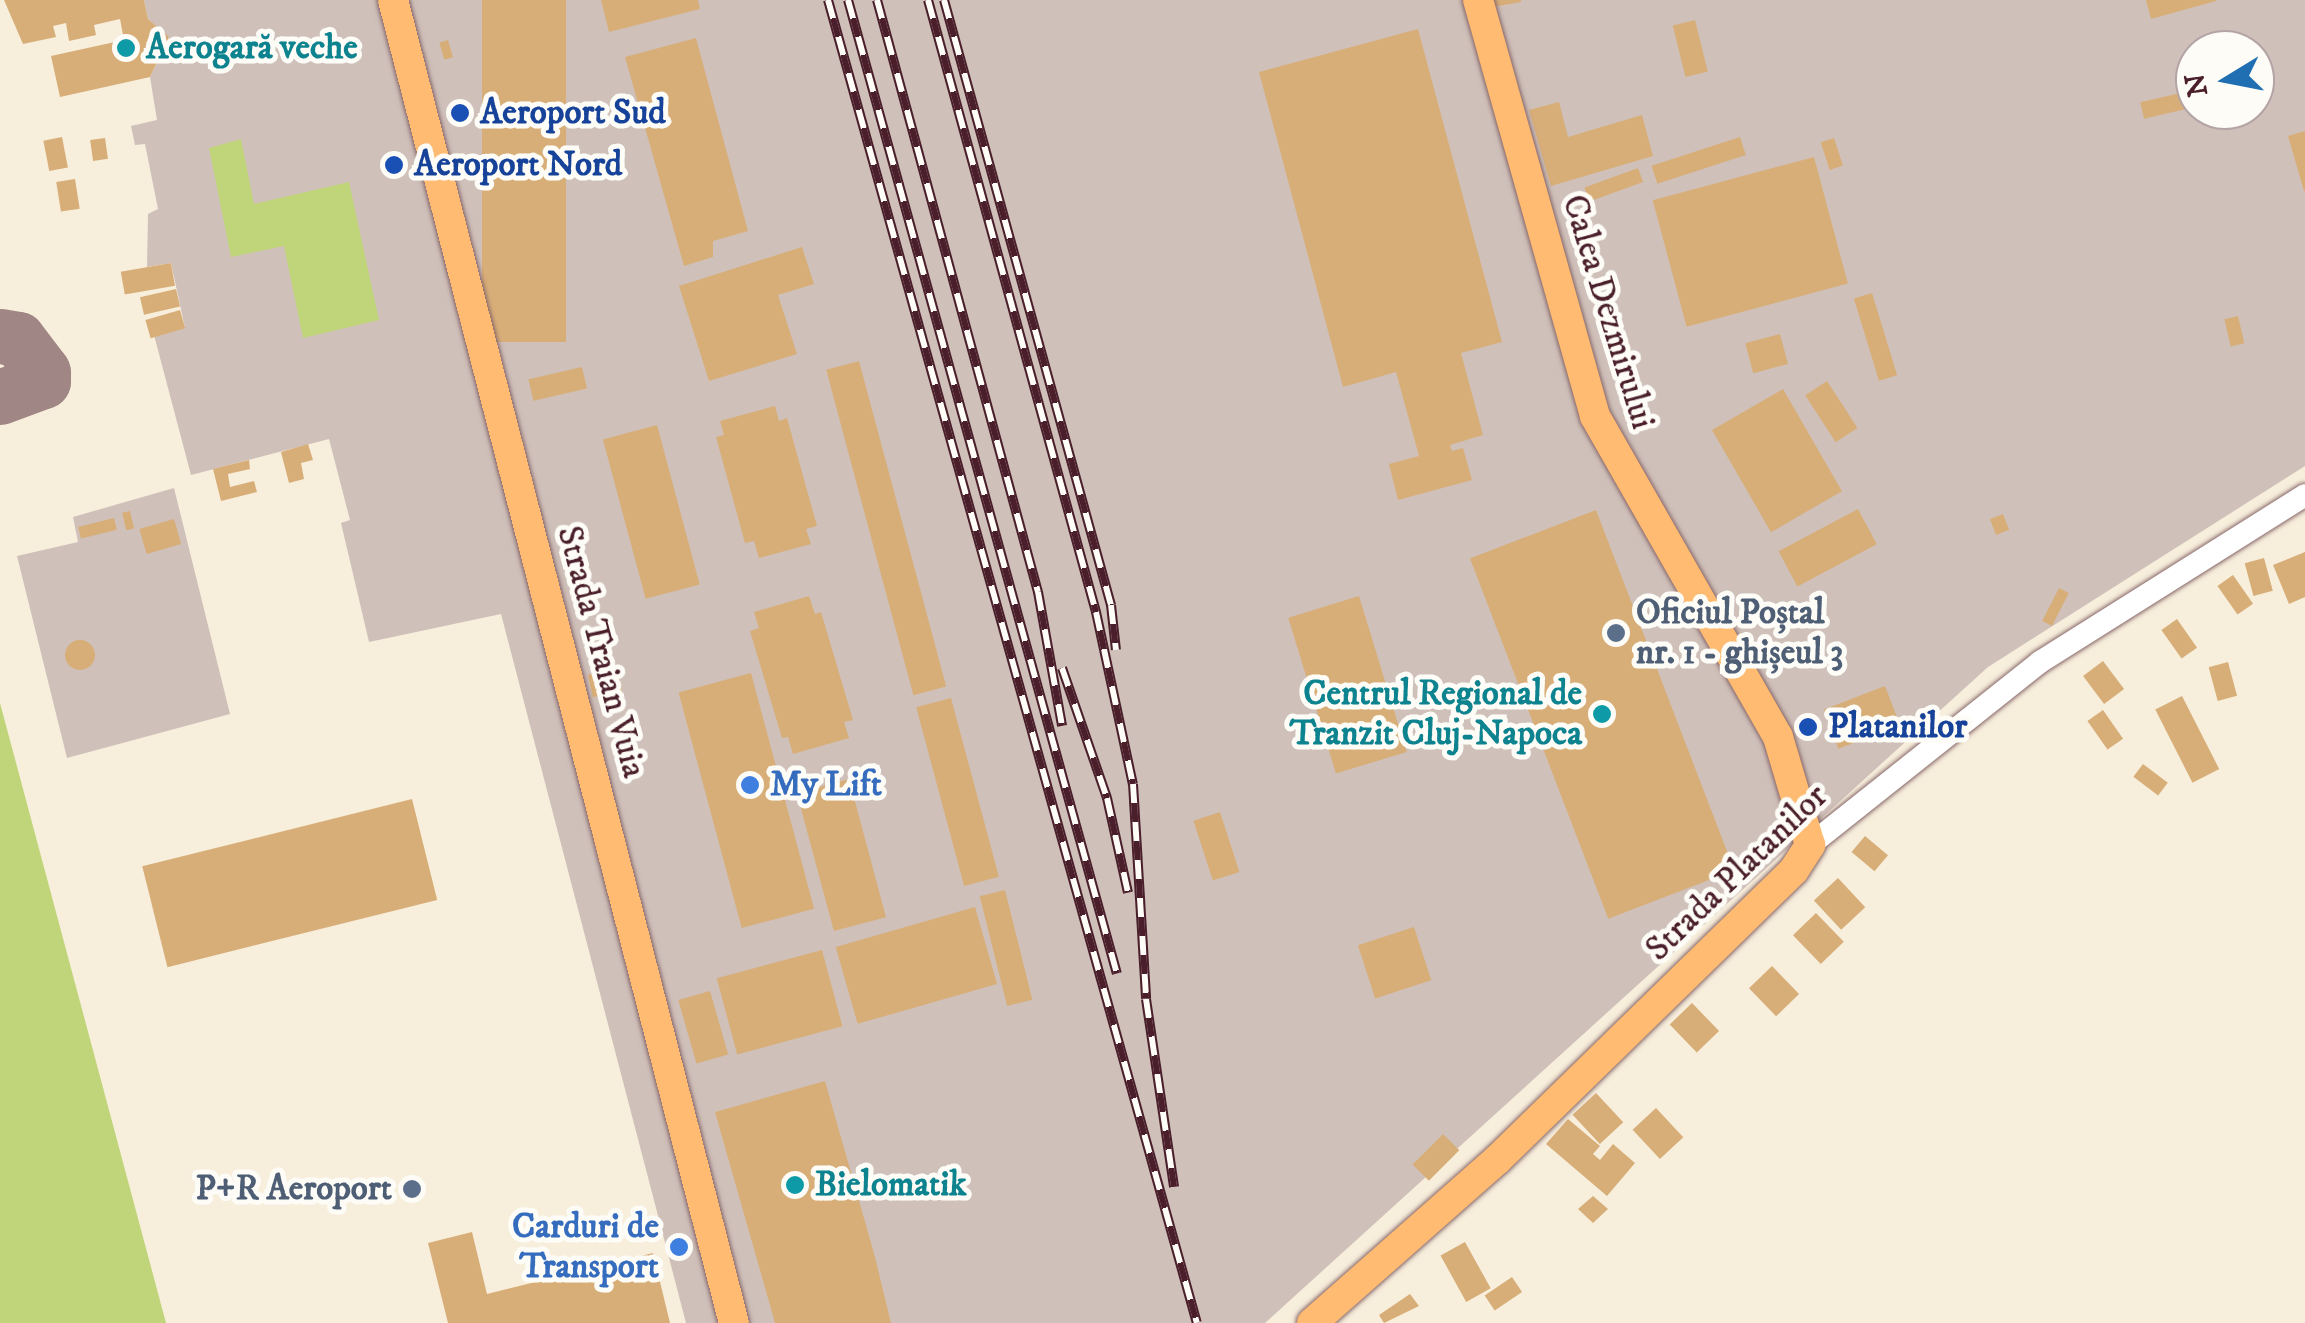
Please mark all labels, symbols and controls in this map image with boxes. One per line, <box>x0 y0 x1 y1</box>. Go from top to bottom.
place label: Aerogară veche <box>146 27 358 69</box>
north arrow <box>2175 30 2275 130</box>
marker: Aerogară veche <box>115 37 137 59</box>
text: N <box>2178 71 2216 99</box>
place label: Aeroport Sud <box>480 92 666 134</box>
marker: Aeroport Sud <box>449 102 471 124</box>
place label: Aeroport Nord <box>414 144 622 186</box>
marker: Aeroport Nord <box>383 154 405 176</box>
street label: Calea Dezmirului <box>1552 190 1664 434</box>
street label: Strada Traian Vuia <box>547 522 655 782</box>
place label: Oficiul Poștal nr. 1 - ghișeul 3 <box>1636 592 1843 674</box>
marker: Oficiul Poștal nr. 1 - ghișeul 3 <box>1605 622 1627 644</box>
place label: Centrul Regional de Tranzit Cluj-Napoca <box>1290 673 1582 755</box>
marker: Centrul Regional de Tranzit Cluj-Napoca <box>1591 703 1613 725</box>
place label: Platanilor <box>1828 706 1967 748</box>
marker: Platanilor <box>1797 716 1819 738</box>
place label: My Lift <box>770 764 882 806</box>
marker: My Lift <box>739 774 761 796</box>
street label: Strada Platanilor <box>1637 776 1837 970</box>
place label: Bielomatik <box>815 1164 967 1206</box>
place label: P+R Aeroport <box>196 1168 392 1210</box>
marker: Bielomatik <box>784 1174 806 1196</box>
marker: P+R Aeroport <box>401 1178 423 1200</box>
place label: Carduri de Transport <box>512 1206 659 1288</box>
marker: Carduri de Transport <box>668 1236 690 1258</box>

